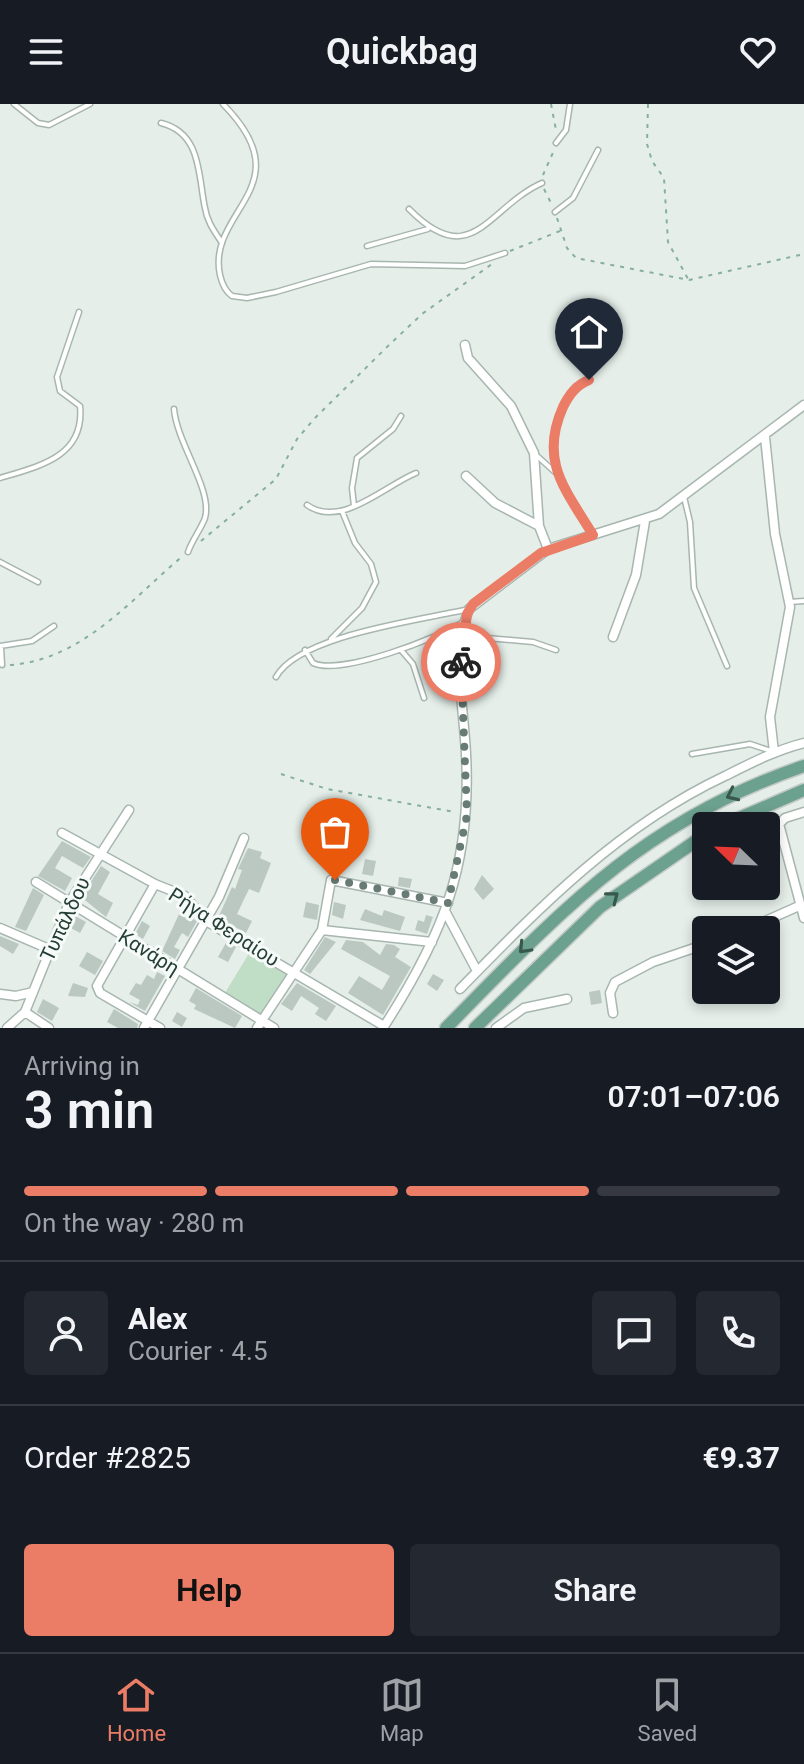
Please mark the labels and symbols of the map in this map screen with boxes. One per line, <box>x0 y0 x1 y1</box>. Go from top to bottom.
pin <box>555 298 623 380</box>
courier <box>421 622 501 702</box>
one-way arrow <box>725 785 740 801</box>
pin <box>301 798 369 880</box>
north arrow <box>692 812 780 900</box>
street label: Τυπάλδου <box>35 873 95 965</box>
street label: Ρήγα Φεραίου <box>164 882 284 972</box>
one-way arrow <box>604 892 619 906</box>
street label: Κανάρη <box>114 924 184 980</box>
one-way arrow <box>519 939 533 953</box>

